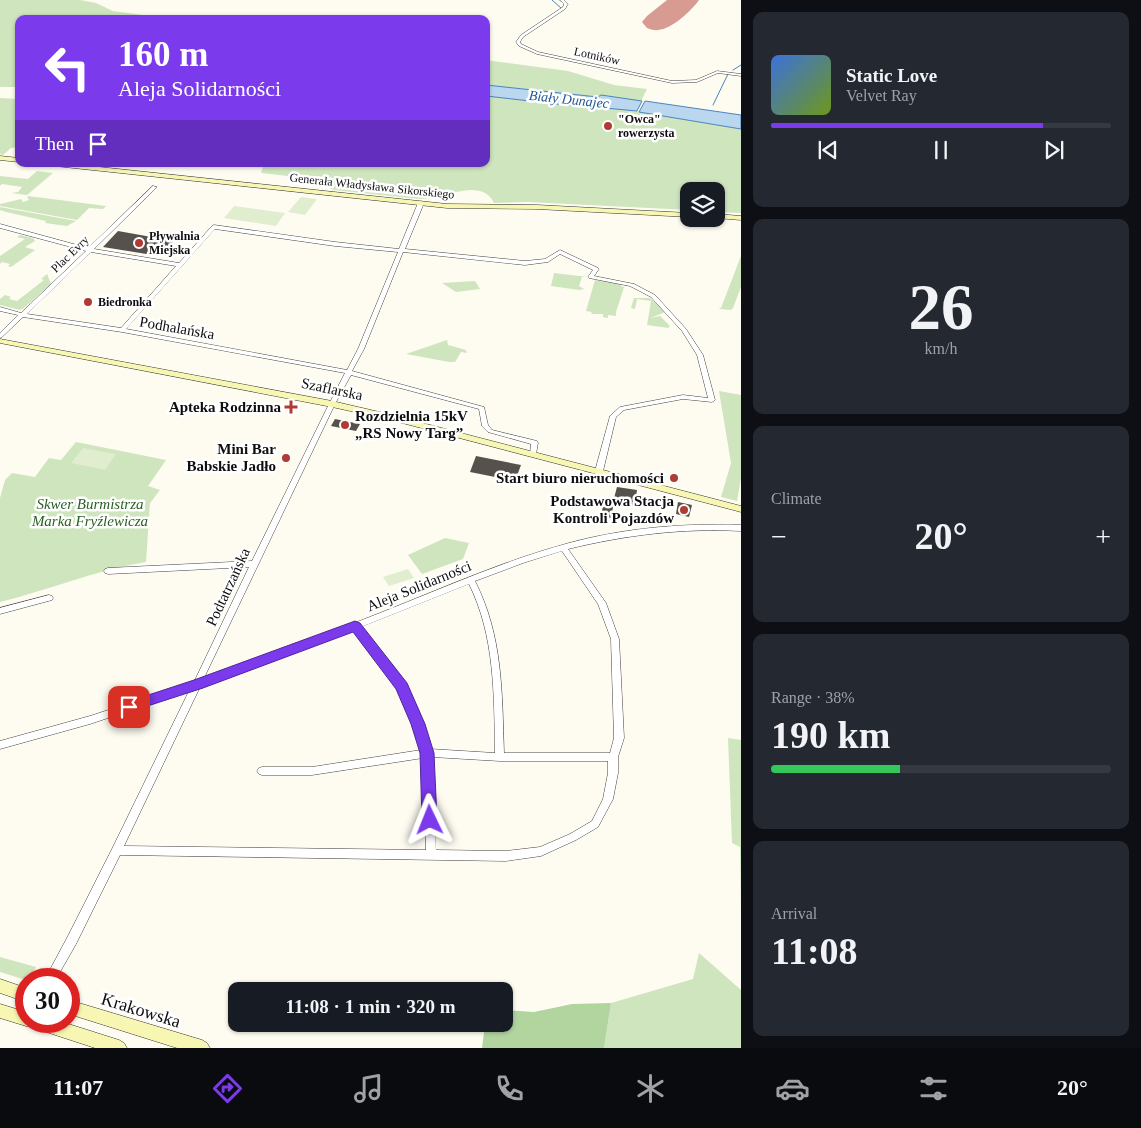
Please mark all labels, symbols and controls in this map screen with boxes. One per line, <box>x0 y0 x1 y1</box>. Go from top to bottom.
icon: left <box>35 35 100 100</box>
text: 160 m <box>118 35 208 74</box>
street label: Lotników <box>573 44 622 68</box>
text: Static Love <box>846 65 937 86</box>
text: Aleja Solidarności <box>118 76 281 101</box>
text: Velvet Ray <box>846 87 917 104</box>
water label: Biały Dunajec <box>528 88 611 111</box>
place label: "Owca" rowerzysta <box>618 112 674 140</box>
marker: "Owca" rowerzysta <box>602 120 614 132</box>
icon: arrive <box>84 130 112 158</box>
text: Then <box>35 133 74 154</box>
icon: previous <box>814 136 842 164</box>
icon: pause <box>927 136 955 164</box>
icon: next <box>1040 136 1068 164</box>
street label: Generała Władysława Sikorskiego <box>289 170 455 202</box>
map controls <box>680 182 725 227</box>
button: layers <box>680 182 725 227</box>
place label: Pływalnia Miejska <box>149 229 200 257</box>
street label: Plac Evry <box>48 233 92 275</box>
marker: Pływalnia Miejska <box>133 237 145 249</box>
text: 26 <box>909 271 974 343</box>
place label: Biedronka <box>98 295 152 309</box>
marker: Biedronka <box>82 296 94 308</box>
street label: Podhalańska <box>138 314 216 343</box>
text: km/h <box>925 340 957 357</box>
street label: Szaflarska <box>300 375 365 403</box>
place label: Apteka Rodzinna <box>169 399 281 415</box>
marker: Apteka Rodzinna <box>285 401 297 413</box>
place label: Rozdzielnia 15kV „RS Nowy Targ” <box>355 408 468 441</box>
marker: Rozdzielnia 15kV „RS Nowy Targ” <box>339 419 351 431</box>
place label: Mini Bar Babskie Jadło <box>186 441 276 474</box>
marker: Mini Bar Babskie Jadło <box>280 452 292 464</box>
place label: Start biuro nieruchomości <box>496 470 664 486</box>
marker: Start biuro nieruchomości <box>668 472 680 484</box>
text: Climate <box>771 490 822 507</box>
place label: Podstawowa Stacja Kontroli Pojazdów <box>550 493 674 526</box>
park label: Skwer Burmistrza Marka Fryźlewicza <box>31 496 148 529</box>
marker: Podstawowa Stacja Kontroli Pojazdów <box>678 504 690 516</box>
text: 20° <box>914 515 968 557</box>
text: − <box>771 521 787 552</box>
text: + <box>1095 521 1111 552</box>
street label: Podtatrzańska <box>203 545 253 629</box>
street label: Aleja Solidarności <box>364 558 474 614</box>
pin <box>108 686 150 728</box>
text: Range · 38% <box>771 689 855 706</box>
icon: arrive <box>115 693 143 721</box>
text: 190 km <box>771 714 890 756</box>
position arrow <box>403 793 455 845</box>
text: Arrival <box>771 905 817 922</box>
text: 11:08 <box>771 930 858 972</box>
speed limit sign: 30 <box>15 968 80 1033</box>
street label: Krakowska <box>99 988 183 1032</box>
text: 11:08 · 1 min · 320 m <box>286 996 455 1017</box>
icon: directions <box>210 1071 245 1106</box>
icon: music <box>351 1071 386 1106</box>
icon: phone <box>492 1071 527 1106</box>
icon: climate <box>633 1071 668 1106</box>
icon: car <box>775 1071 810 1106</box>
icon: filters <box>916 1071 951 1106</box>
text: 11:07 <box>53 1075 103 1100</box>
text: 20° <box>1057 1075 1088 1100</box>

